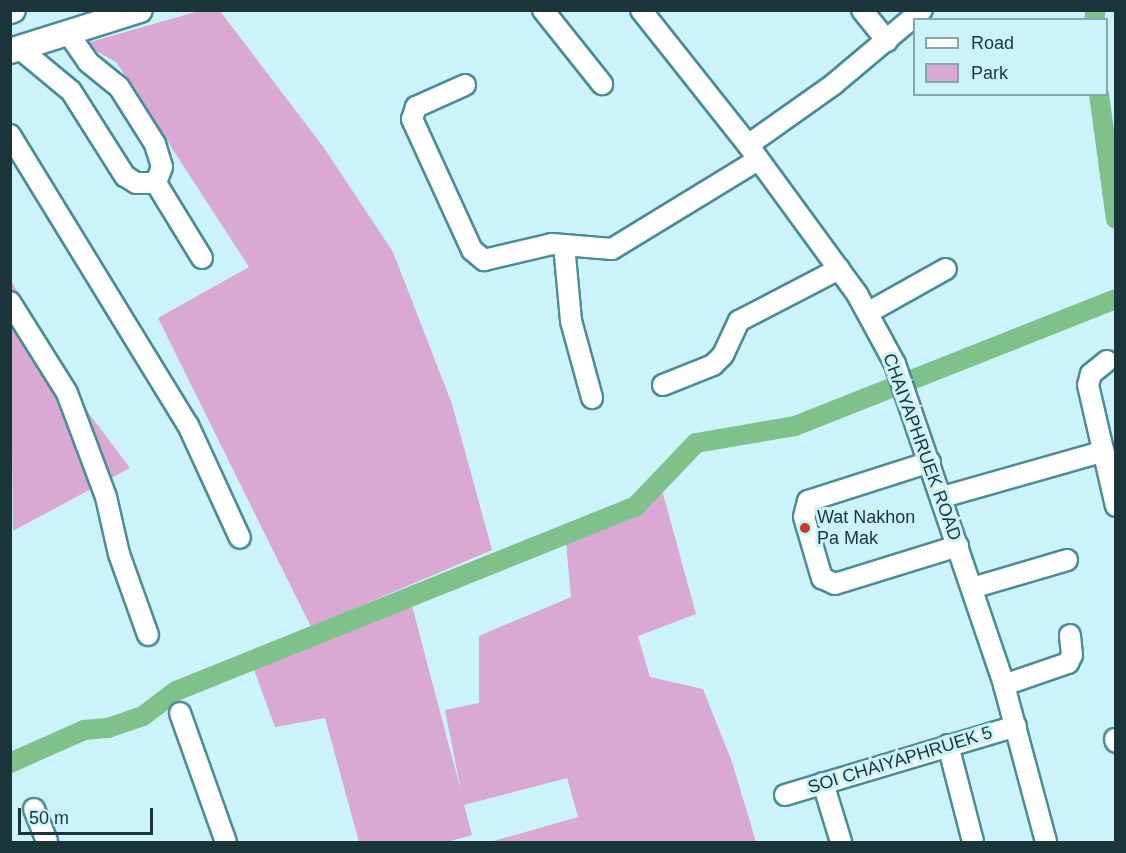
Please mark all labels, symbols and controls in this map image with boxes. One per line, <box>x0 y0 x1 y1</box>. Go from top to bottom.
legend <box>913 18 1108 96</box>
text: Road <box>971 33 1014 53</box>
text: Park <box>971 63 1008 83</box>
street label: CHAIYAPHRUEK ROAD <box>878 350 966 544</box>
place label: Wat Nakhon Pa Mak <box>817 507 915 550</box>
marker: Wat Nakhon Pa Mak <box>798 521 812 535</box>
street label: SOI CHAIYAPHRUEK 5 <box>805 722 995 798</box>
scale bar <box>21 796 156 834</box>
text: 50 m <box>29 808 69 828</box>

